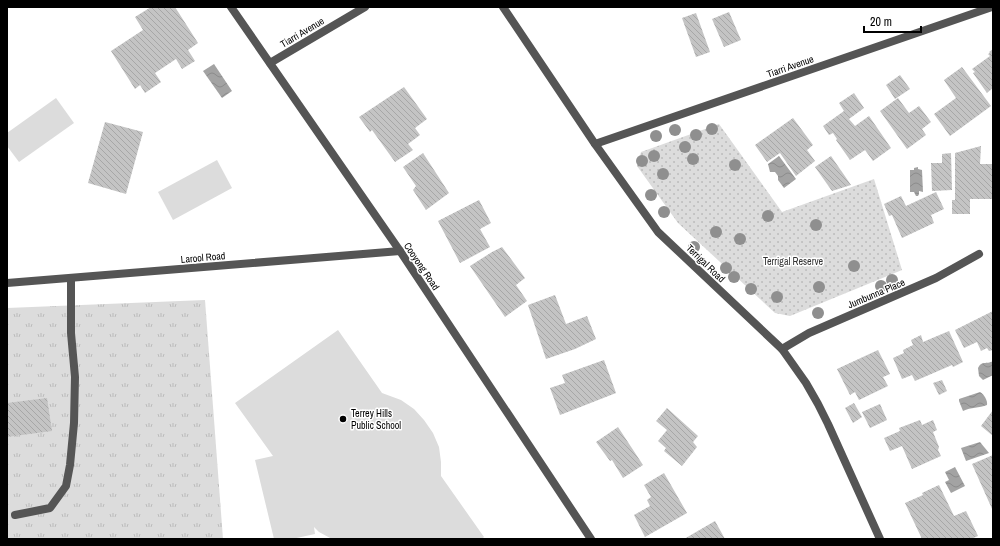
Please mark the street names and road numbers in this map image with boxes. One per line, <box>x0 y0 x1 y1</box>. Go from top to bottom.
street label: Tiarri Avenue <box>278 14 327 51</box>
street label: Tiarri Avenue <box>765 52 816 81</box>
street label: Cooyong Road <box>401 240 442 293</box>
street label: Terrigal Road <box>683 242 728 285</box>
street label: Larool Road <box>180 249 226 266</box>
street label: Jumbunna Place <box>846 275 907 311</box>

